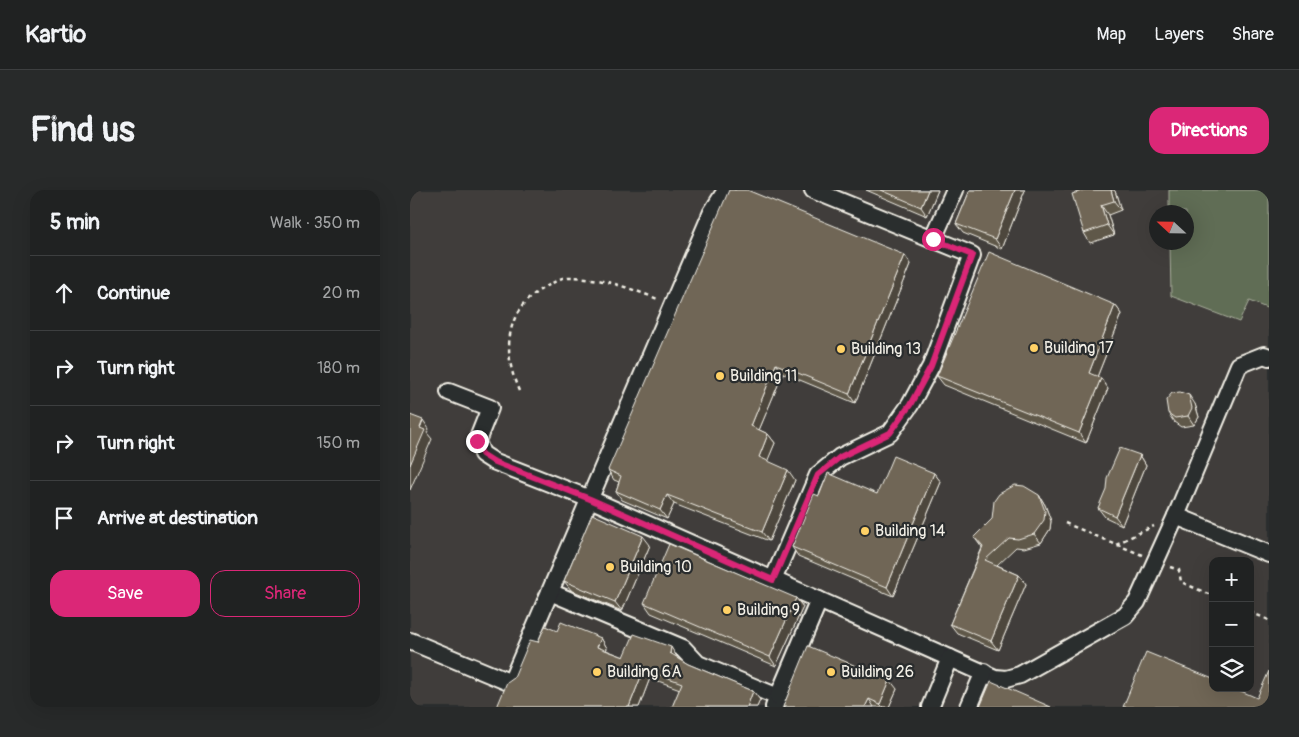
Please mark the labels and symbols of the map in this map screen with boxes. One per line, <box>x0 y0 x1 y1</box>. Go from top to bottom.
north arrow <box>1149 205 1194 250</box>
route start <box>922 228 945 251</box>
place label: Building 17 <box>1044 338 1114 358</box>
place label: Building 13 <box>851 339 921 359</box>
marker: Building 17 <box>1028 342 1040 354</box>
marker: Building 13 <box>835 343 847 355</box>
place label: Building 11 <box>730 366 797 386</box>
marker: Building 11 <box>714 370 726 382</box>
route end <box>466 430 489 453</box>
place label: Building 14 <box>875 521 945 541</box>
marker: Building 14 <box>859 525 871 537</box>
place label: Building 10 <box>620 557 692 577</box>
marker: Building 10 <box>604 561 616 573</box>
place label: Building 9 <box>737 600 800 620</box>
marker: Building 9 <box>721 604 733 616</box>
place label: Building 6A <box>607 662 682 682</box>
place label: Building 26 <box>841 662 914 682</box>
marker: Building 6A <box>591 666 603 678</box>
marker: Building 26 <box>825 666 837 678</box>

